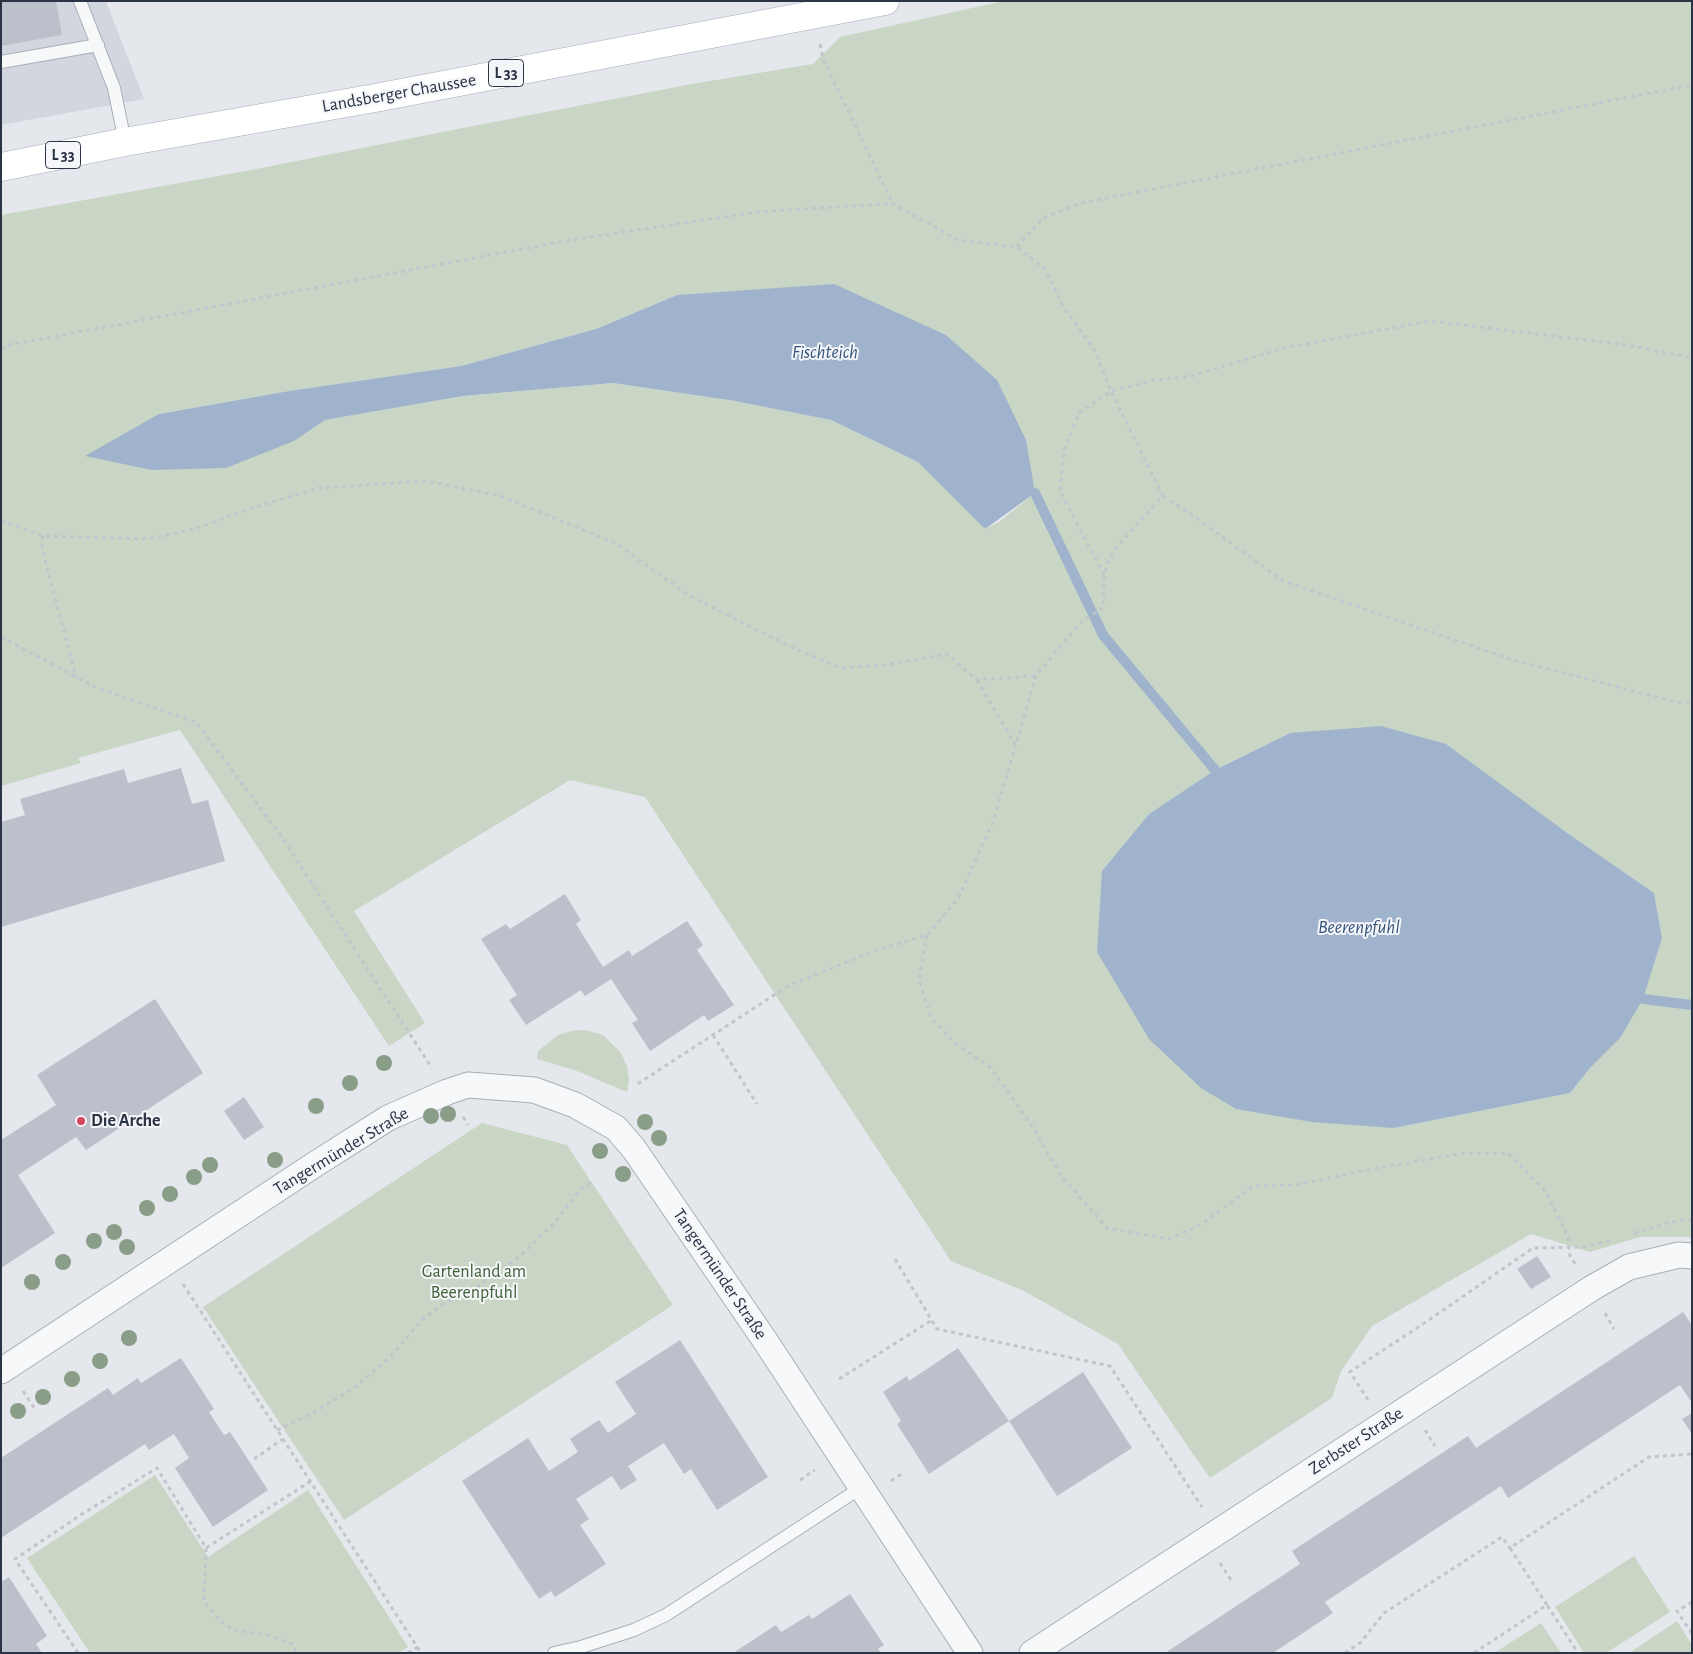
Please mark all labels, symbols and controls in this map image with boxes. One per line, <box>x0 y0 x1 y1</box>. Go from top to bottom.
road number: L 33 <box>488 59 524 86</box>
street label: Landsberger Chaussee <box>320 69 478 117</box>
road number: L 33 <box>46 142 80 168</box>
water label: Fischteich <box>792 341 858 363</box>
water label: Beerenpfuhl <box>1318 916 1400 938</box>
street label: Tangermünder Straße <box>270 1102 412 1200</box>
place label: Die Arche <box>91 1110 161 1132</box>
marker: Die Arche <box>75 1115 87 1127</box>
street label: Tangermünder Straße <box>668 1204 772 1344</box>
park label: Gartenland am Beerenpfuhl <box>422 1261 526 1304</box>
street label: Zerbster Straße <box>1305 1403 1407 1479</box>

